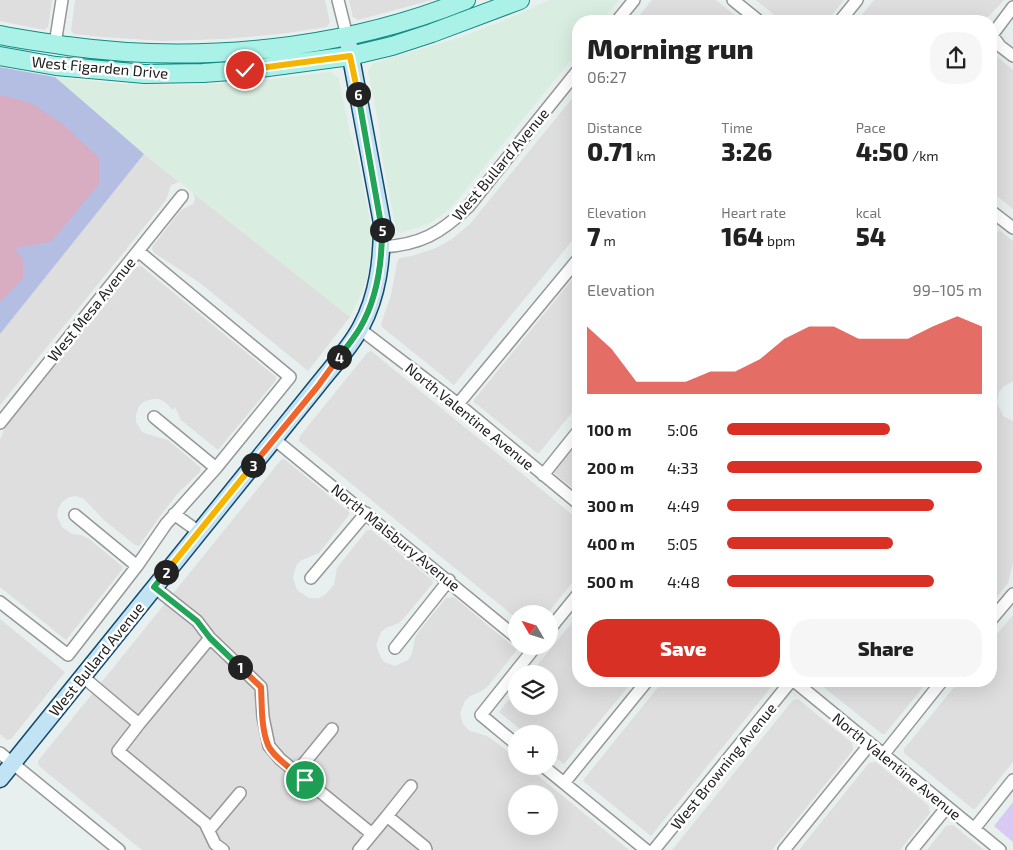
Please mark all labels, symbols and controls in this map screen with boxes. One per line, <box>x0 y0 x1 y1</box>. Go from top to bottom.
text: Morning run <box>587 31 754 65</box>
button: share <box>930 32 982 84</box>
pin <box>224 49 266 91</box>
street label: West Figarden Drive <box>31 52 169 82</box>
icon: check <box>231 56 259 84</box>
text: 06:27 <box>587 67 627 86</box>
pin: 6 <box>346 82 370 106</box>
text: 6 <box>354 86 363 103</box>
street label: West Bullard Avenue <box>448 104 552 224</box>
text: Distance <box>587 119 642 136</box>
text: Time <box>721 119 753 136</box>
text: Pace <box>856 119 886 136</box>
text: 0.71 <box>587 136 633 166</box>
text: 3:26 <box>721 136 772 166</box>
text: 4:50 <box>856 136 909 166</box>
text: km <box>633 147 656 164</box>
text: /km <box>909 147 939 164</box>
text: Elevation <box>587 204 646 221</box>
text: Heart rate <box>721 204 786 221</box>
text: kcal <box>856 204 881 221</box>
pin: 5 <box>370 218 394 242</box>
text: 7 <box>587 221 600 251</box>
text: 164 <box>721 221 764 251</box>
text: 54 <box>856 221 886 251</box>
text: 5 <box>379 222 386 239</box>
text: m <box>600 232 616 249</box>
text: bpm <box>764 232 795 249</box>
street label: West Mesa Avenue <box>43 253 139 365</box>
text: Elevation <box>587 280 655 299</box>
text: 99–105 m <box>913 280 982 299</box>
pin: 4 <box>326 344 352 370</box>
text: 4 <box>335 349 344 366</box>
street label: North Valentine Avenue <box>402 359 538 473</box>
text: 100 m <box>587 420 632 439</box>
text: 5:06 <box>667 420 698 439</box>
pin: 3 <box>240 452 266 478</box>
text: 3 <box>250 457 257 474</box>
text: 200 m <box>587 458 634 477</box>
text: 4:33 <box>667 458 698 477</box>
street label: North Malsbury Avenue <box>328 480 464 594</box>
text: 300 m <box>587 496 634 515</box>
text: 4:49 <box>667 496 700 515</box>
text: 400 m <box>587 534 635 553</box>
text: 5:05 <box>667 534 698 553</box>
pin: 2 <box>154 560 178 584</box>
text: 2 <box>162 564 171 581</box>
text: 500 m <box>587 572 634 591</box>
text: 4:48 <box>667 572 700 591</box>
street label: West Bullard Avenue <box>45 598 147 720</box>
north arrow <box>508 605 558 655</box>
map controls <box>508 605 558 835</box>
button: Save <box>587 619 780 677</box>
button: Share <box>790 619 982 677</box>
pin: 1 <box>228 654 252 680</box>
text: 1 <box>237 659 244 676</box>
button: layers <box>508 665 558 715</box>
street label: West Browning Avenue <box>666 699 780 833</box>
street label: North Valentine Avenue <box>829 709 965 823</box>
button: + <box>508 725 558 775</box>
pin <box>284 759 326 801</box>
icon: arrive <box>291 766 319 794</box>
button: − <box>508 785 558 835</box>

